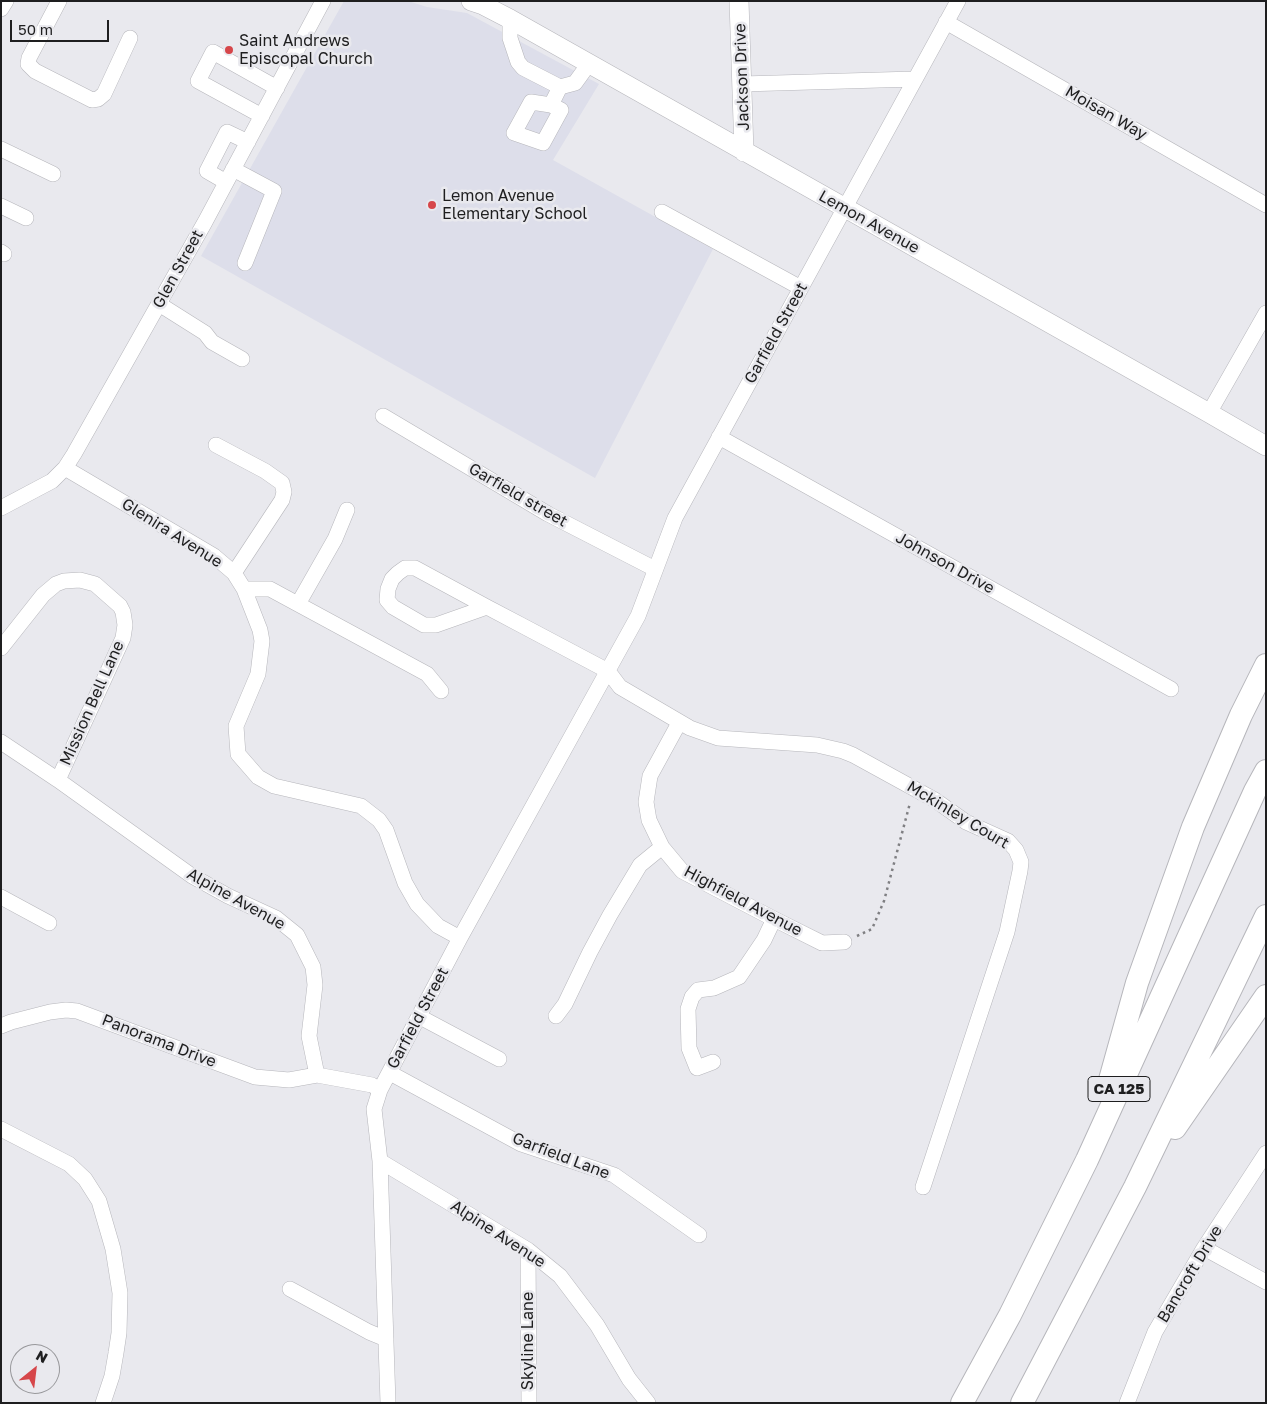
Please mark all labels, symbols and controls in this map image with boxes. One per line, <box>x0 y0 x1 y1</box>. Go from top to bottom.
scale bar <box>12 10 111 42</box>
text: 50 m <box>18 20 53 38</box>
street label: Jackson Drive <box>731 23 753 131</box>
place label: Saint Andrews Episcopal Church <box>239 31 373 69</box>
marker: Saint Andrews Episcopal Church <box>223 44 235 56</box>
street label: Moisan Way <box>1062 82 1150 144</box>
place label: Lemon Avenue Elementary School <box>442 186 587 224</box>
street label: Lemon Avenue <box>815 186 923 258</box>
marker: Lemon Avenue Elementary School <box>426 199 438 211</box>
street label: Glen Street <box>149 226 207 312</box>
street label: Garfield Street <box>740 279 812 387</box>
street label: Garfield street <box>465 459 571 531</box>
street label: Glenira Avenue <box>118 494 226 572</box>
street label: Johnson Drive <box>892 528 998 598</box>
street label: Mission Bell Lane <box>56 638 128 768</box>
street label: Mckinley Court <box>903 777 1013 853</box>
street label: Highfield Avenue <box>681 862 805 940</box>
street label: Alpine Avenue <box>184 864 288 934</box>
street label: Garfield Street <box>383 964 453 1072</box>
street label: Panorama Drive <box>99 1010 219 1072</box>
road number: CA 125 <box>1088 1076 1150 1102</box>
street label: Garfield Lane <box>510 1129 612 1183</box>
street label: Alpine Avenue <box>447 1196 549 1272</box>
street label: Bancroft Drive <box>1153 1222 1227 1326</box>
street label: Skyline Lane <box>518 1292 538 1390</box>
north arrow <box>10 1344 60 1394</box>
text: N <box>33 1346 51 1366</box>

